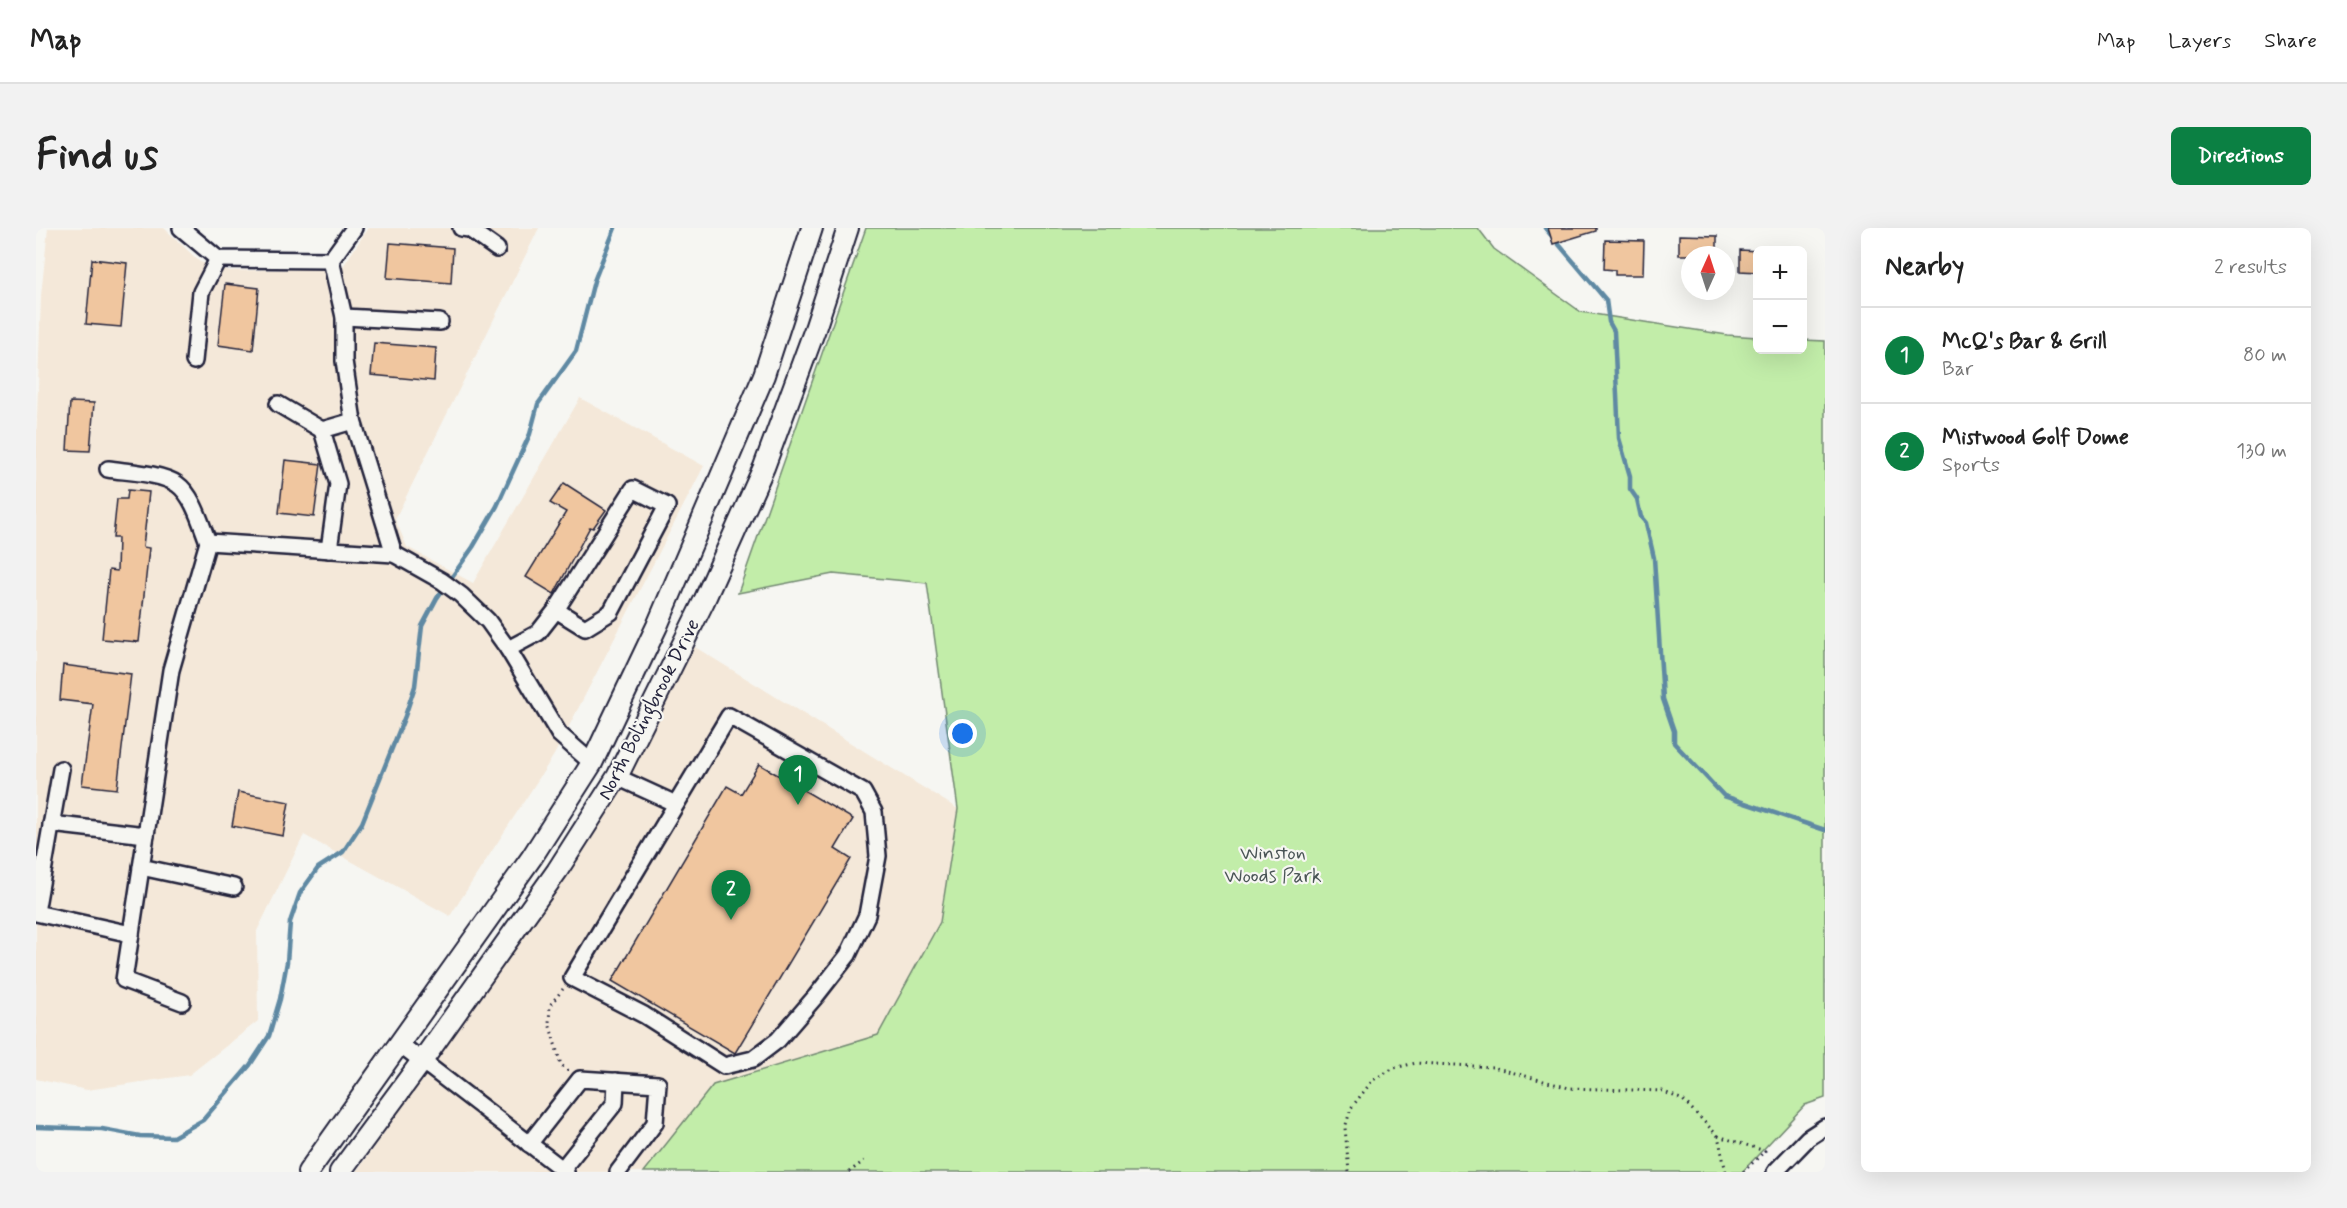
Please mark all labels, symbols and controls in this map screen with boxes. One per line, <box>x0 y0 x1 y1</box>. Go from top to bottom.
text: Map <box>30 23 81 60</box>
text: Map <box>2097 27 2135 55</box>
text: Layers <box>2168 27 2231 55</box>
text: Share <box>2264 27 2317 55</box>
button: Directions <box>2171 127 2311 185</box>
text: Find us <box>36 129 158 184</box>
north arrow <box>1681 246 1735 300</box>
map controls <box>1753 246 1807 354</box>
button: + <box>1753 246 1807 300</box>
text: Nearby <box>1885 250 1964 284</box>
text: 2 results <box>2214 254 2287 281</box>
button: − <box>1753 300 1807 354</box>
text: McQ's Bar & Grill <box>1942 328 2107 356</box>
text: 1 <box>1900 342 1909 369</box>
text: 80 m <box>2243 342 2287 369</box>
text: Bar <box>1942 356 1973 383</box>
text: Mistwood Golf Dome <box>1942 424 2129 452</box>
text: 2 <box>1900 438 1909 465</box>
text: 130 m <box>2236 438 2287 465</box>
text: Sports <box>1942 452 2000 479</box>
street label: North Bolingbrook Drive <box>592 614 709 806</box>
your location <box>948 719 977 748</box>
pin: 1 <box>778 756 818 805</box>
park label: Winston Woods Park <box>1224 840 1322 890</box>
pin: 2 <box>712 870 750 920</box>

